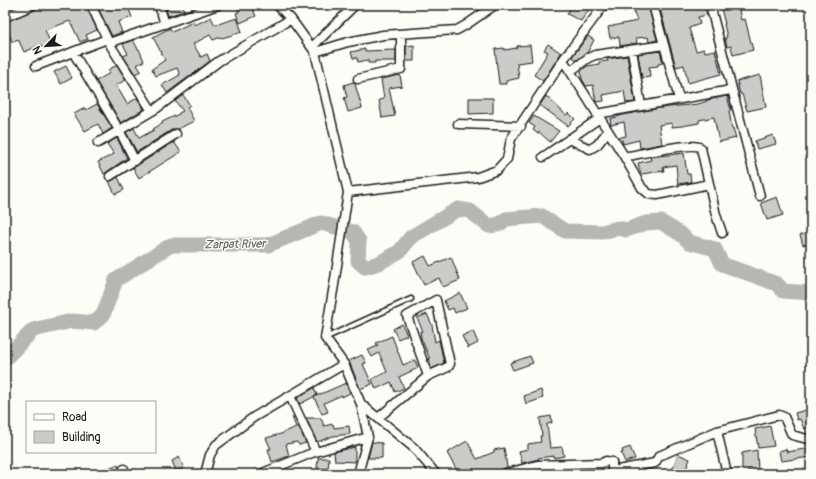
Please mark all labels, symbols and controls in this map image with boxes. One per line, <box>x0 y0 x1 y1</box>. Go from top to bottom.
north arrow <box>26 26 66 66</box>
text: N <box>30 43 45 56</box>
water label: Zarpat River <box>204 236 268 253</box>
legend <box>26 401 156 453</box>
text: Road <box>62 410 87 425</box>
text: Building <box>62 430 101 445</box>

